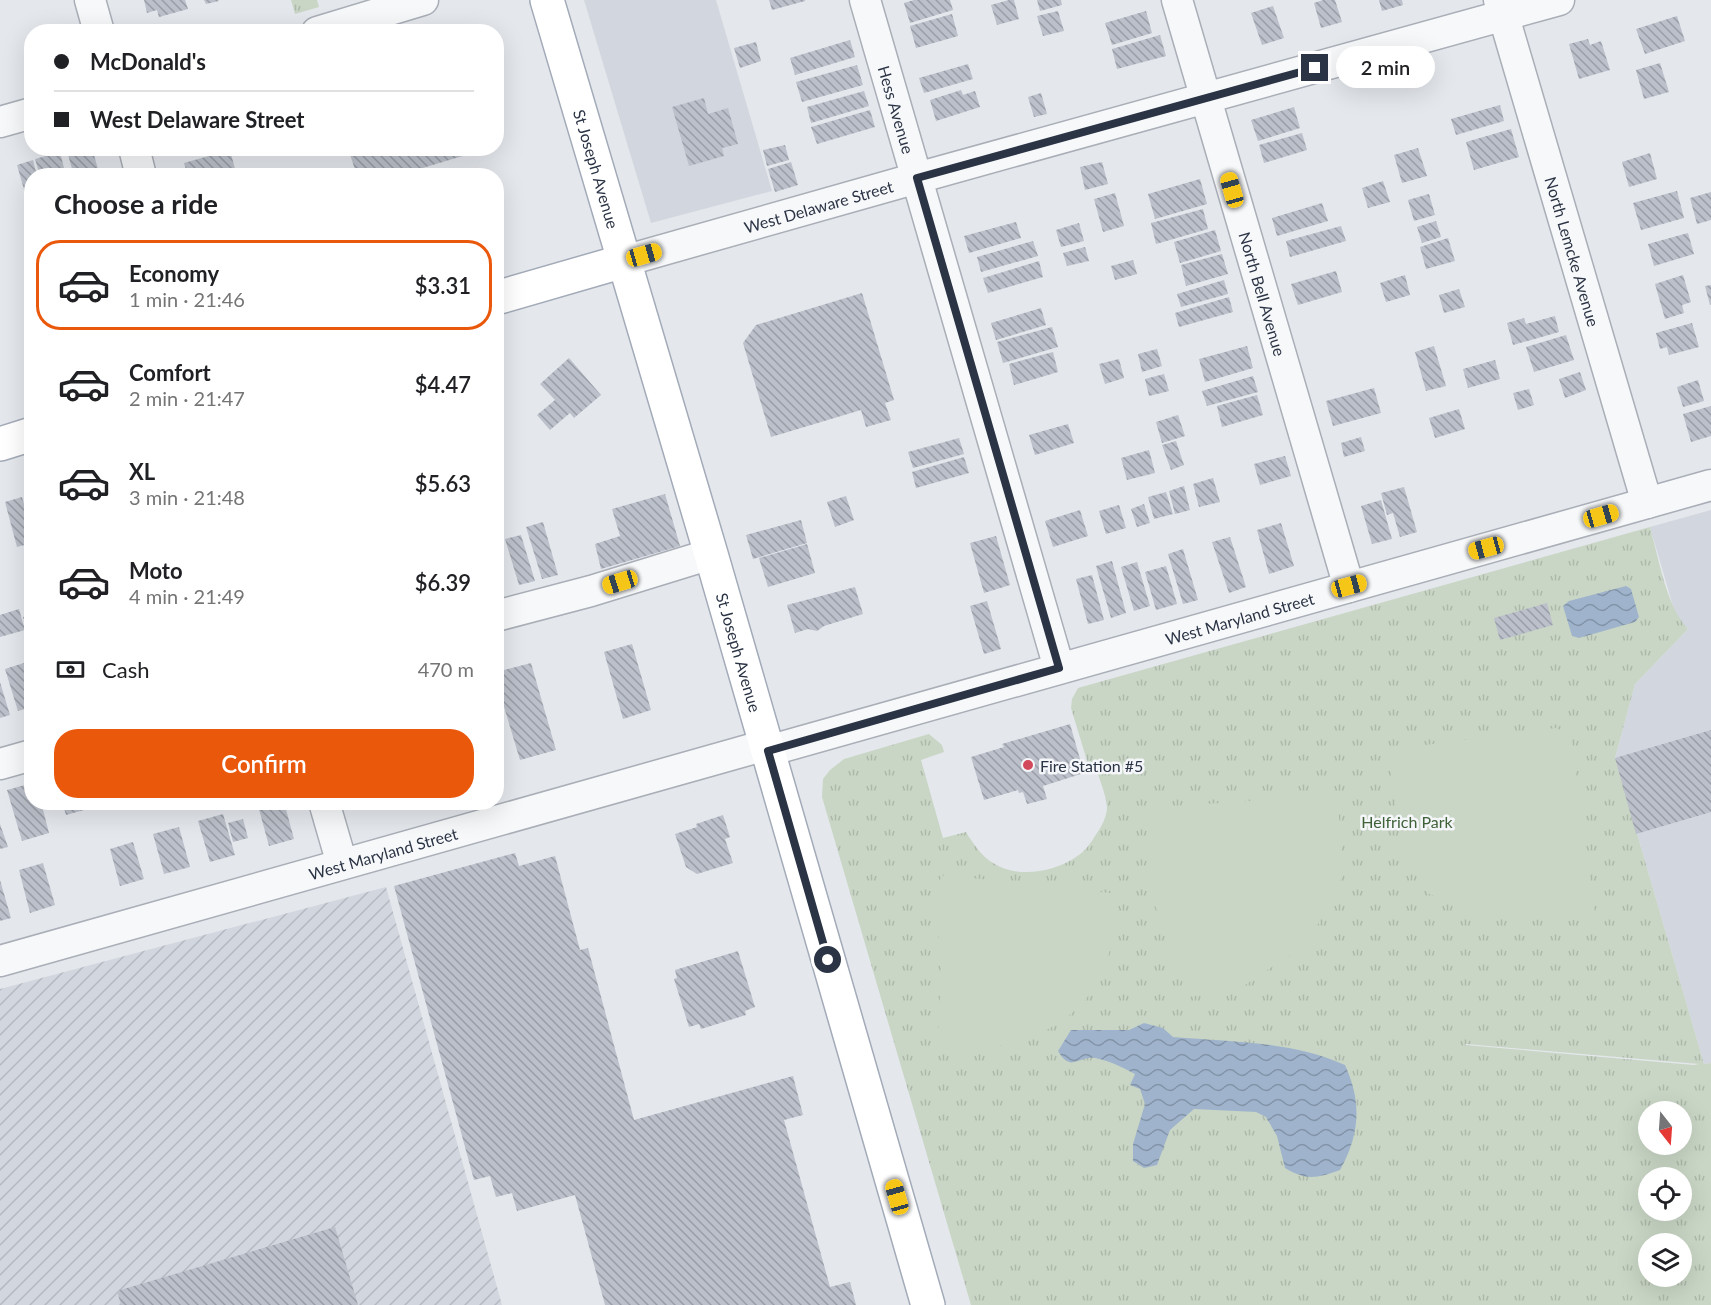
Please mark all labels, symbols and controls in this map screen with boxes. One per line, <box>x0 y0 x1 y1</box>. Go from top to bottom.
callout: 2 min <box>1336 47 1435 89</box>
text: McDonald's <box>90 48 206 75</box>
route end <box>1301 54 1328 81</box>
text: 2 min <box>1361 55 1410 79</box>
street label: Hess Avenue <box>875 63 919 156</box>
text: West Delaware Street <box>90 106 304 133</box>
street label: St Joseph Avenue <box>570 107 624 231</box>
car <box>1218 170 1246 210</box>
street label: North Lemcke Avenue <box>1542 174 1604 329</box>
street label: West Delaware Street <box>742 176 895 236</box>
text: Choose a ride <box>54 187 218 220</box>
street label: North Bell Avenue <box>1236 229 1290 358</box>
car <box>624 241 664 269</box>
icon: car <box>57 258 111 312</box>
text: Economy <box>129 260 219 287</box>
text: $3.31 <box>415 272 471 299</box>
text: 1 min · 21:46 <box>129 287 245 311</box>
icon: car <box>57 357 111 411</box>
text: Comfort <box>129 359 211 386</box>
text: $4.47 <box>415 371 471 398</box>
text: 2 min · 21:47 <box>129 386 245 410</box>
icon: car <box>57 456 111 510</box>
text: XL <box>129 458 155 485</box>
text: $5.63 <box>415 470 471 497</box>
text: 3 min · 21:48 <box>129 485 245 509</box>
car <box>1581 502 1621 530</box>
car <box>1466 535 1506 561</box>
icon: car <box>57 555 111 609</box>
text: Moto <box>129 557 183 584</box>
car <box>600 568 640 596</box>
text: $6.39 <box>415 569 471 596</box>
car <box>1329 573 1369 599</box>
text: 4 min · 21:49 <box>129 584 245 608</box>
street label: West Maryland Street <box>1163 588 1316 648</box>
street label: St Joseph Avenue <box>713 590 766 714</box>
icon: cash <box>54 653 87 686</box>
text: Cash <box>102 656 149 683</box>
text: 470 m <box>418 657 474 681</box>
button: Confirm <box>54 729 474 798</box>
place label: Fire Station #5 <box>1040 756 1143 775</box>
marker: Fire Station #5 <box>1021 758 1035 772</box>
park label: Helfrich Park <box>1361 812 1454 831</box>
street label: West Maryland Street <box>307 823 460 883</box>
route start <box>814 946 841 973</box>
north arrow <box>1638 1101 1692 1155</box>
map controls <box>1638 1101 1692 1287</box>
button: locate <box>1638 1167 1692 1221</box>
car <box>883 1177 911 1217</box>
button: layers <box>1638 1233 1692 1287</box>

